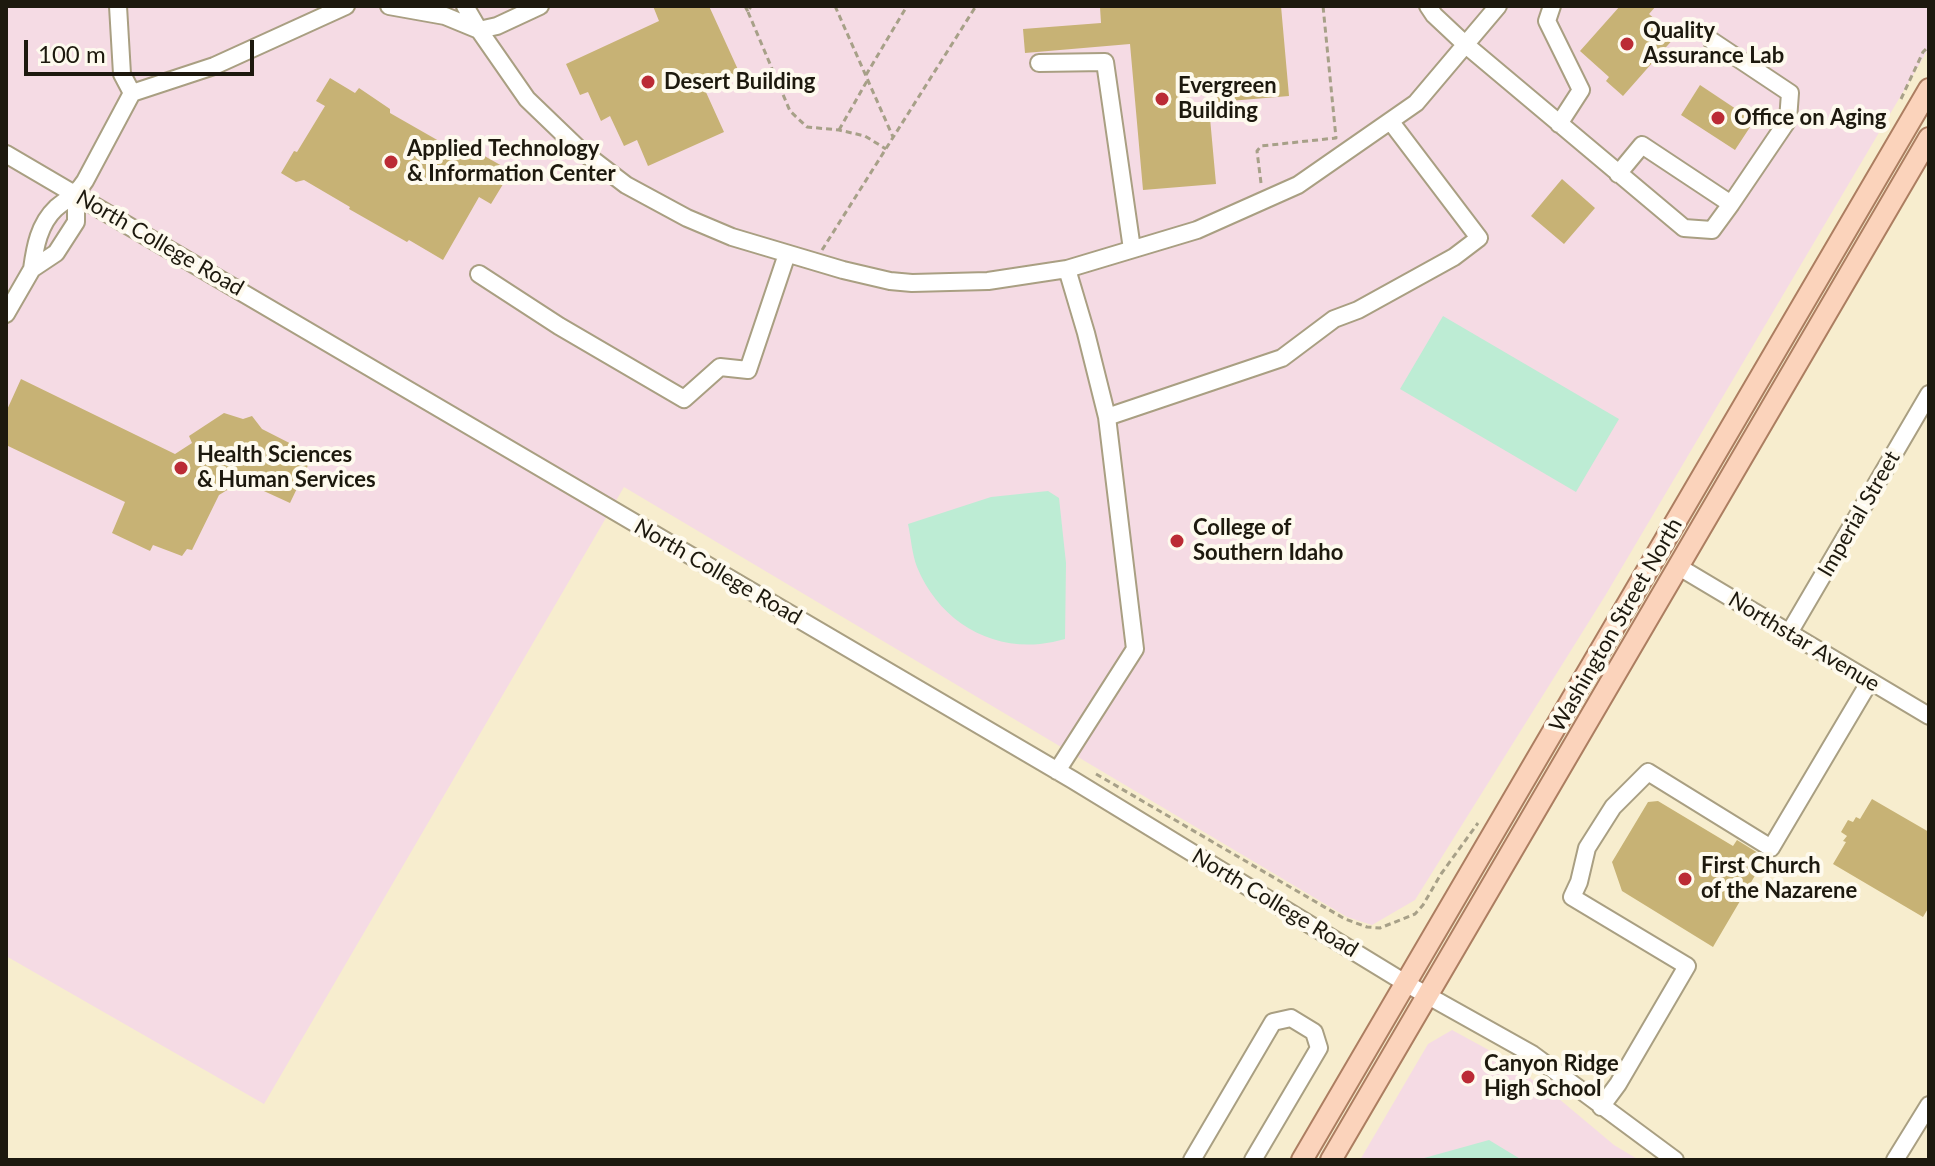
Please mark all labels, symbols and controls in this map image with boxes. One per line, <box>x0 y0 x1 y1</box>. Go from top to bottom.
place label: Quality Assurance Lab <box>1643 18 1784 70</box>
scale bar <box>28 24 258 74</box>
marker: Quality Assurance Lab <box>1618 35 1636 53</box>
text: 100 m <box>38 39 106 68</box>
place label: Desert Building <box>664 69 815 95</box>
marker: Desert Building <box>639 73 657 91</box>
place label: Evergreen Building <box>1178 73 1277 124</box>
marker: Evergreen Building <box>1153 90 1171 108</box>
place label: Office on Aging <box>1734 105 1886 131</box>
marker: Office on Aging <box>1709 109 1727 127</box>
place label: Applied Technology & Information Center <box>407 136 616 188</box>
marker: Applied Technology & Information Center <box>382 153 400 171</box>
street label: North College Road <box>72 184 248 302</box>
place label: Health Sciences & Human Services <box>197 442 376 494</box>
street label: Imperial Street <box>1812 446 1906 582</box>
marker: Health Sciences & Human Services <box>172 459 190 477</box>
street label: North College Road <box>630 513 806 631</box>
street label: Washington Street North <box>1544 514 1688 736</box>
place label: College of Southern Idaho <box>1193 515 1343 566</box>
marker: College of Southern Idaho <box>1168 532 1186 550</box>
street label: Northstar Avenue <box>1724 586 1884 698</box>
street label: North College Road <box>1187 843 1363 963</box>
place label: First Church of the Nazarene <box>1701 853 1857 904</box>
marker: First Church of the Nazarene <box>1676 870 1694 888</box>
place label: Canyon Ridge High School <box>1484 1051 1619 1102</box>
marker: Canyon Ridge High School <box>1459 1068 1477 1086</box>

